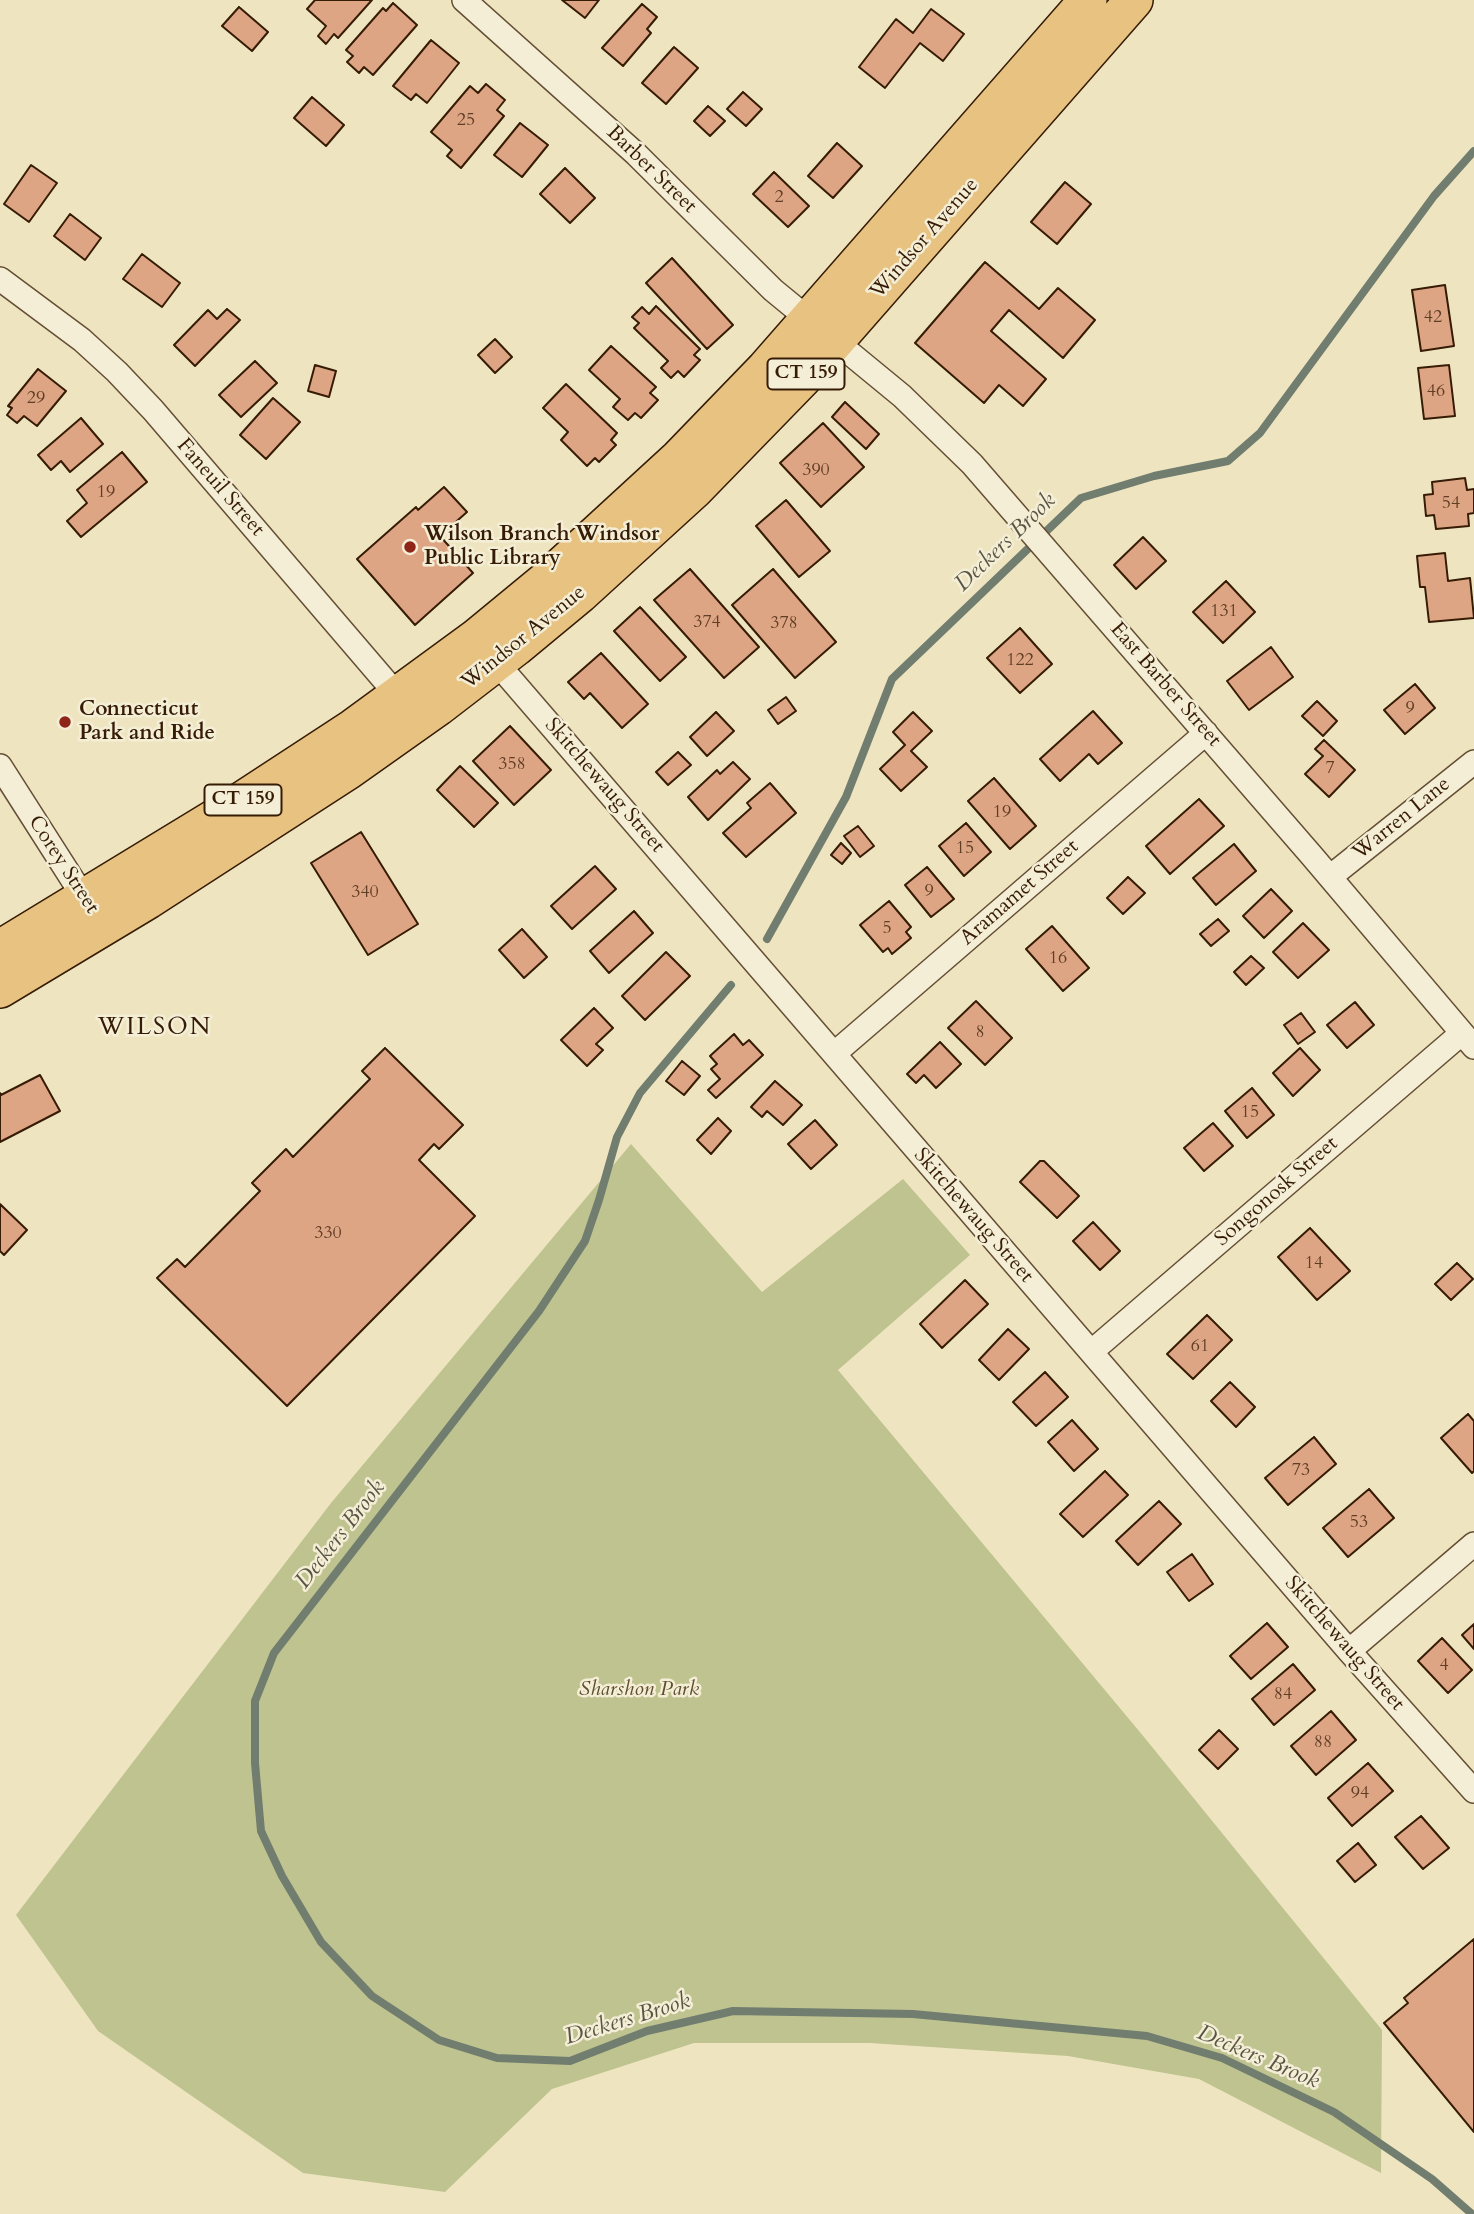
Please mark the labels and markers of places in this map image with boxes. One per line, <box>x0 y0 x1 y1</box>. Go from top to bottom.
place label: Wilson Branch Windsor Public Library <box>424 522 660 572</box>
marker: Wilson Branch Windsor Public Library <box>402 539 418 555</box>
place label: Connecticut Park and Ride <box>79 697 215 747</box>
marker: Connecticut Park and Ride <box>57 714 73 730</box>

